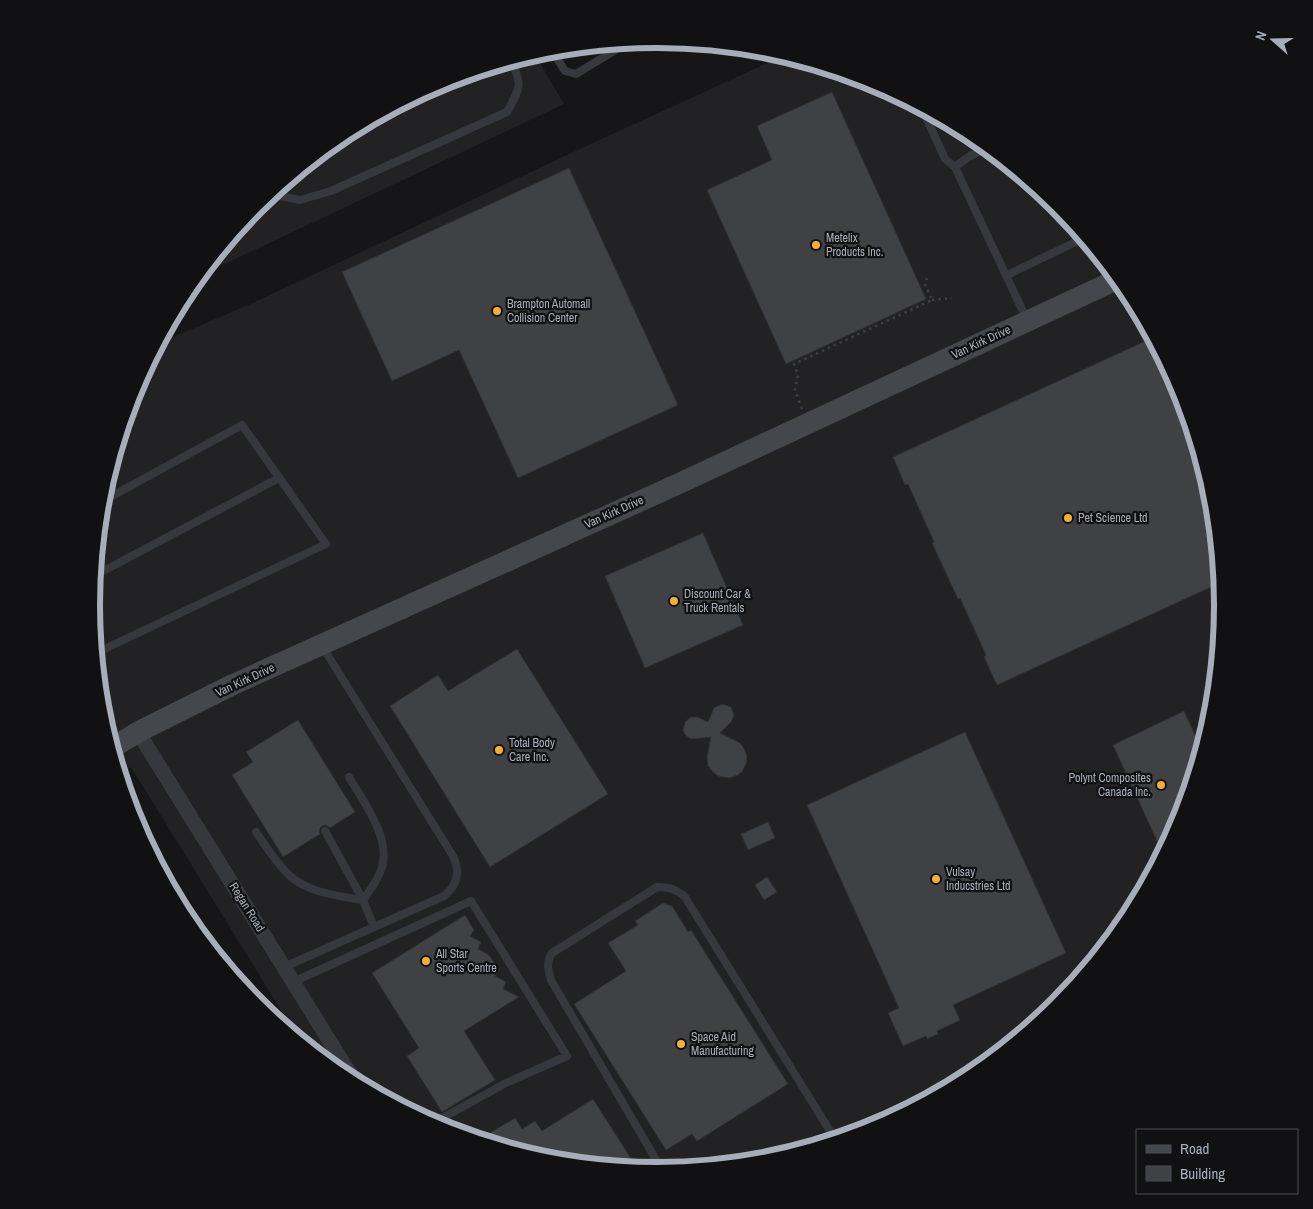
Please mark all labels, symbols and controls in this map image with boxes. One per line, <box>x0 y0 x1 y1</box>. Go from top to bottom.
north arrow <box>1248 15 1298 65</box>
text: N <box>1251 29 1271 43</box>
place label: Metelix Products Inc. <box>826 230 883 260</box>
marker: Metelix Products Inc. <box>810 239 822 251</box>
place label: Brampton Automall Collision Center <box>507 296 590 326</box>
marker: Brampton Automall Collision Center <box>491 305 503 317</box>
street label: Van Kirk Drive <box>949 321 1013 363</box>
street label: Van Kirk Drive <box>582 492 646 532</box>
place label: Pet Science Ltd <box>1078 510 1147 526</box>
marker: Pet Science Ltd <box>1062 512 1074 524</box>
place label: Discount Car & Truck Rentals <box>684 586 751 616</box>
marker: Discount Car & Truck Rentals <box>668 595 680 607</box>
street label: Van Kirk Drive <box>213 659 277 701</box>
place label: Total Body Care Inc. <box>509 735 555 765</box>
marker: Total Body Care Inc. <box>493 744 505 756</box>
place label: Polynt Composites Canada Inc. <box>1068 770 1151 800</box>
marker: Polynt Composites Canada Inc. <box>1155 779 1167 791</box>
place label: Vulsay Inducstries Ltd <box>946 864 1011 894</box>
marker: Vulsay Inducstries Ltd <box>930 873 942 885</box>
street label: Regan Road <box>226 879 268 935</box>
place label: All Star Sports Centre <box>435 946 497 976</box>
marker: All Star Sports Centre <box>420 955 432 967</box>
place label: Space Aid Manufacturing <box>691 1029 754 1059</box>
marker: Space Aid Manufacturing <box>675 1038 687 1050</box>
legend <box>1136 1129 1298 1194</box>
text: Road <box>1180 1138 1209 1159</box>
text: Building <box>1180 1163 1225 1184</box>

